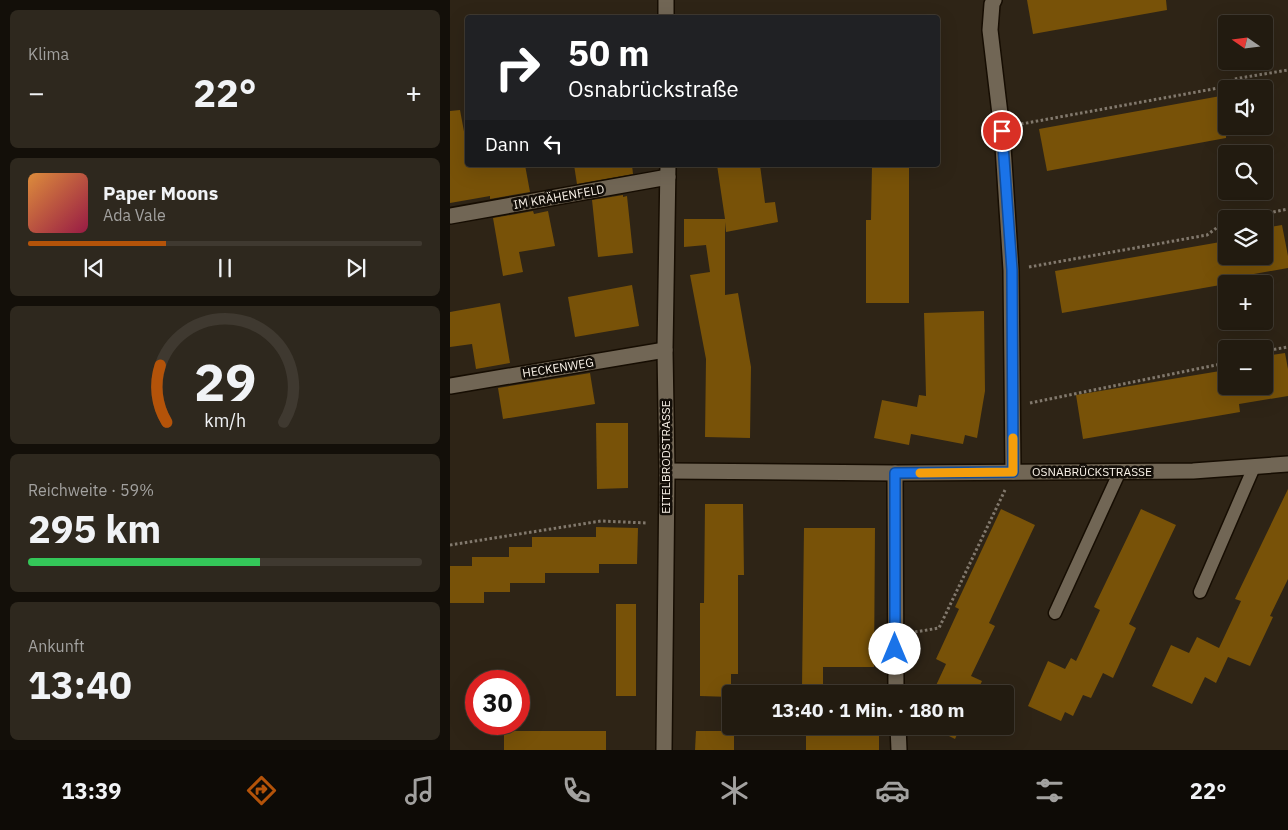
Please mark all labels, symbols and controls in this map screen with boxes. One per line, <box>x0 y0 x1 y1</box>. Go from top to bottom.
north arrow <box>1218 15 1272 70</box>
map controls <box>1218 15 1273 395</box>
text: 50 m <box>568 30 650 76</box>
icon: right <box>485 35 550 100</box>
text: Klima <box>28 44 69 64</box>
text: 22° <box>193 68 257 117</box>
text: − <box>28 74 45 111</box>
text: + <box>405 74 422 111</box>
text: Osnabrückstraße <box>568 74 738 103</box>
button: sound <box>1218 80 1273 135</box>
pin <box>981 110 1023 152</box>
icon: arrive <box>988 117 1016 145</box>
icon: left <box>539 130 567 158</box>
text: Dann <box>485 132 529 156</box>
button: search <box>1218 145 1273 200</box>
text: Paper Moons <box>103 181 218 205</box>
street label: IM KRÄHENFELD <box>512 181 606 212</box>
text: Ada Vale <box>103 205 166 225</box>
button: layers <box>1218 210 1273 265</box>
icon: previous <box>80 254 108 282</box>
icon: pause <box>211 254 239 282</box>
icon: next <box>342 254 370 282</box>
button: + <box>1218 275 1273 330</box>
button: − <box>1218 340 1273 395</box>
text: 29 <box>194 348 256 415</box>
street label: HECKENWEG <box>521 354 595 381</box>
street label: EITELBRODSTRASSE <box>658 400 673 514</box>
text: km/h <box>204 409 246 432</box>
street label: OSNABRÜCKSTRASSE <box>1032 464 1152 479</box>
text: Reichweite · 59% <box>28 480 154 500</box>
text: 295 km <box>28 504 161 553</box>
position arrow <box>868 622 920 674</box>
text: Ankunft <box>28 636 85 656</box>
text: 13:40 <box>28 660 132 709</box>
speed limit sign: 30 <box>465 670 530 735</box>
text: 13:40 · 1 Min. · 180 m <box>771 698 965 722</box>
icon: directions <box>244 773 279 808</box>
icon: music <box>402 773 437 808</box>
icon: phone <box>559 773 594 808</box>
icon: climate <box>717 773 752 808</box>
icon: car <box>875 773 910 808</box>
icon: filters <box>1032 773 1067 808</box>
text: 13:39 <box>61 776 121 805</box>
text: 22° <box>1190 776 1227 805</box>

